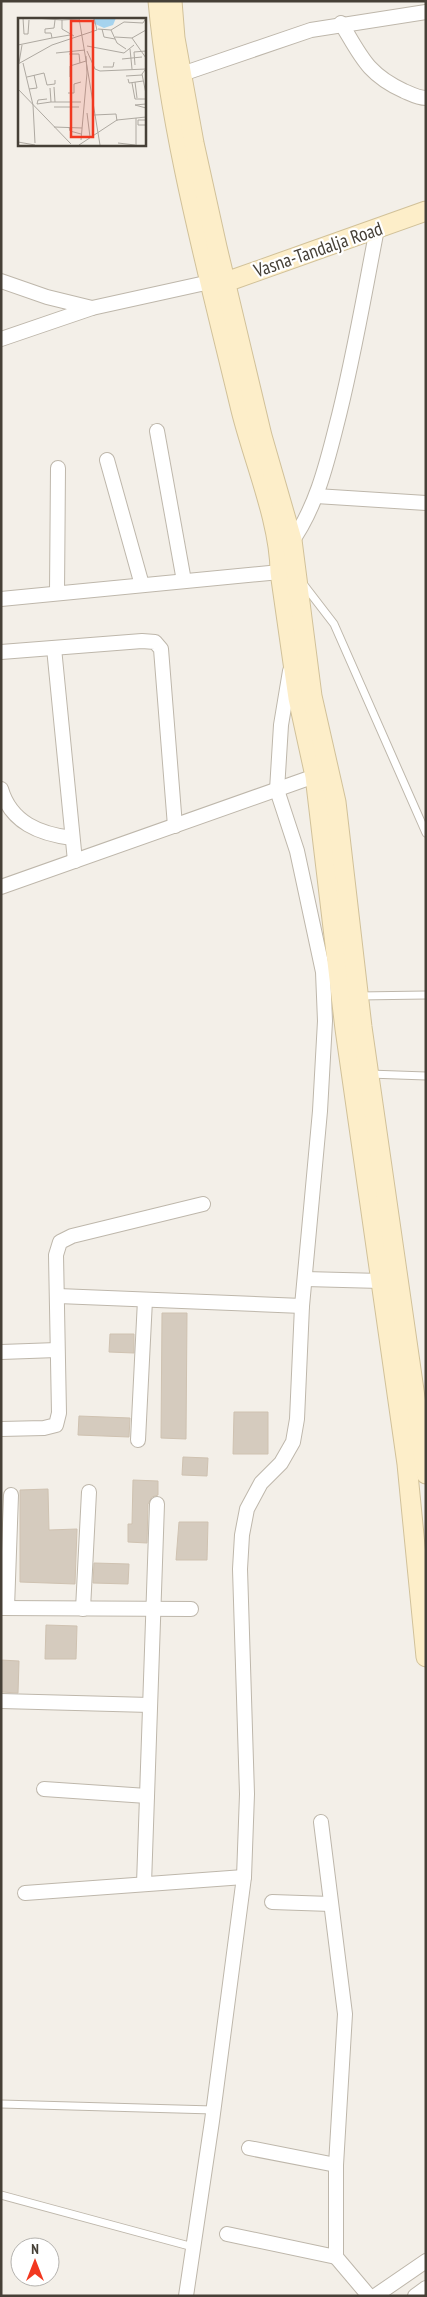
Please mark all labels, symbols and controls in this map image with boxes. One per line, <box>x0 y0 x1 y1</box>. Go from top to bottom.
inset map <box>18 18 145 145</box>
street label: Vasna-Tandalja Road <box>250 216 385 283</box>
north arrow <box>10 2237 60 2287</box>
text: N <box>31 2240 39 2258</box>

